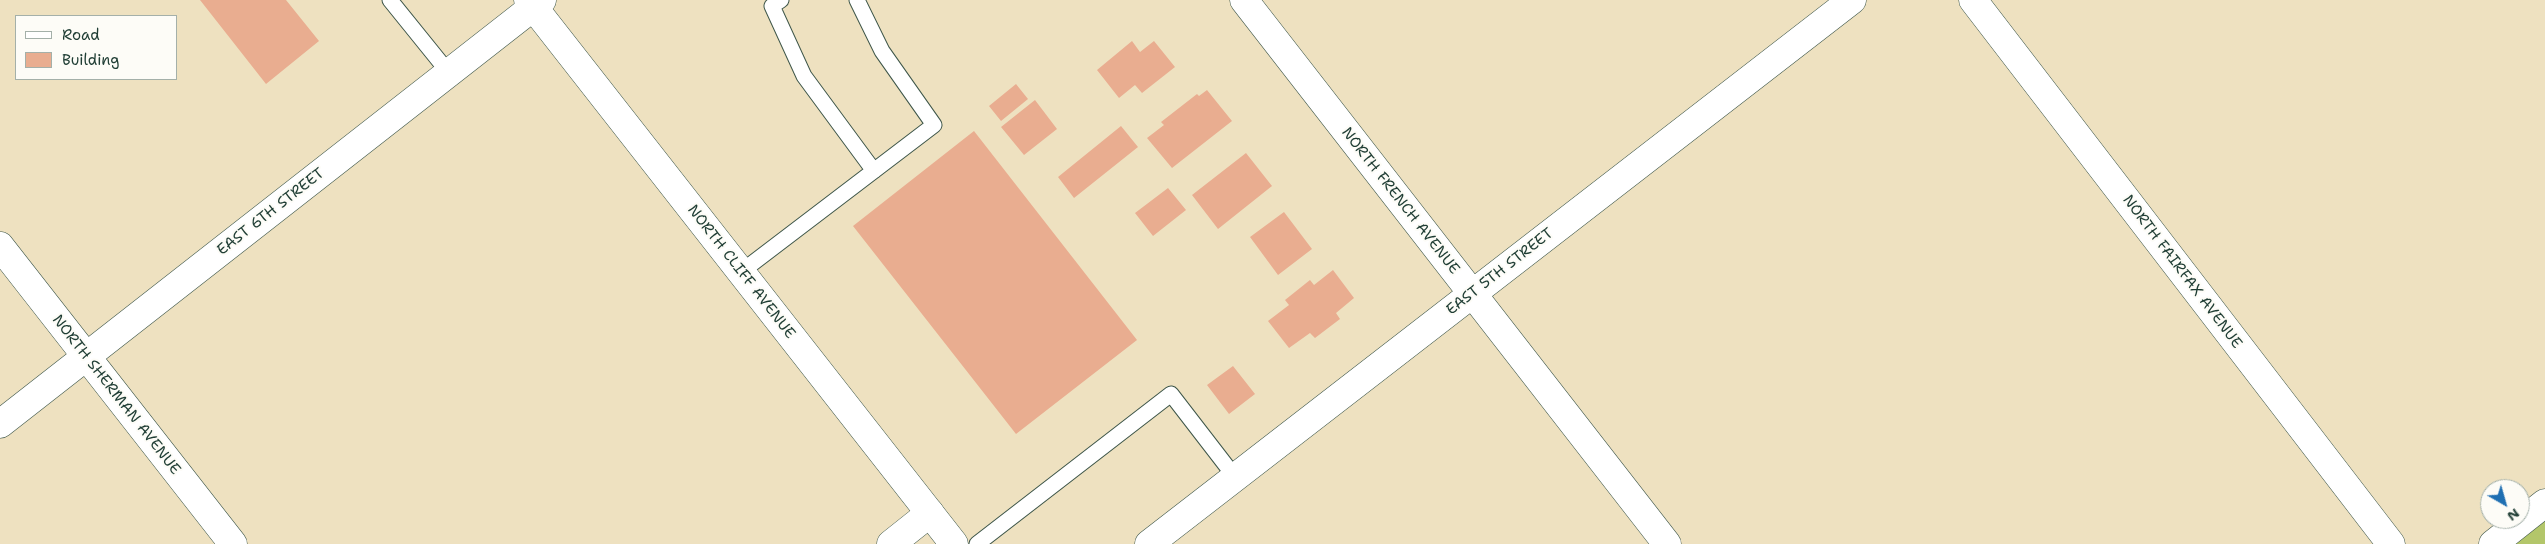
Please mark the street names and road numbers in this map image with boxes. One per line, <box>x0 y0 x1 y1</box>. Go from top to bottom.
street label: NORTH FRENCH AVENUE <box>1337 124 1463 278</box>
street label: EAST 6TH STREET <box>214 165 328 259</box>
street label: NORTH FAIRFAX AVENUE <box>2118 192 2246 352</box>
street label: NORTH CLIFF AVENUE <box>683 202 799 342</box>
street label: EAST 5TH STREET <box>1443 225 1557 319</box>
street label: NORTH SHERMAN AVENUE <box>48 311 184 479</box>

